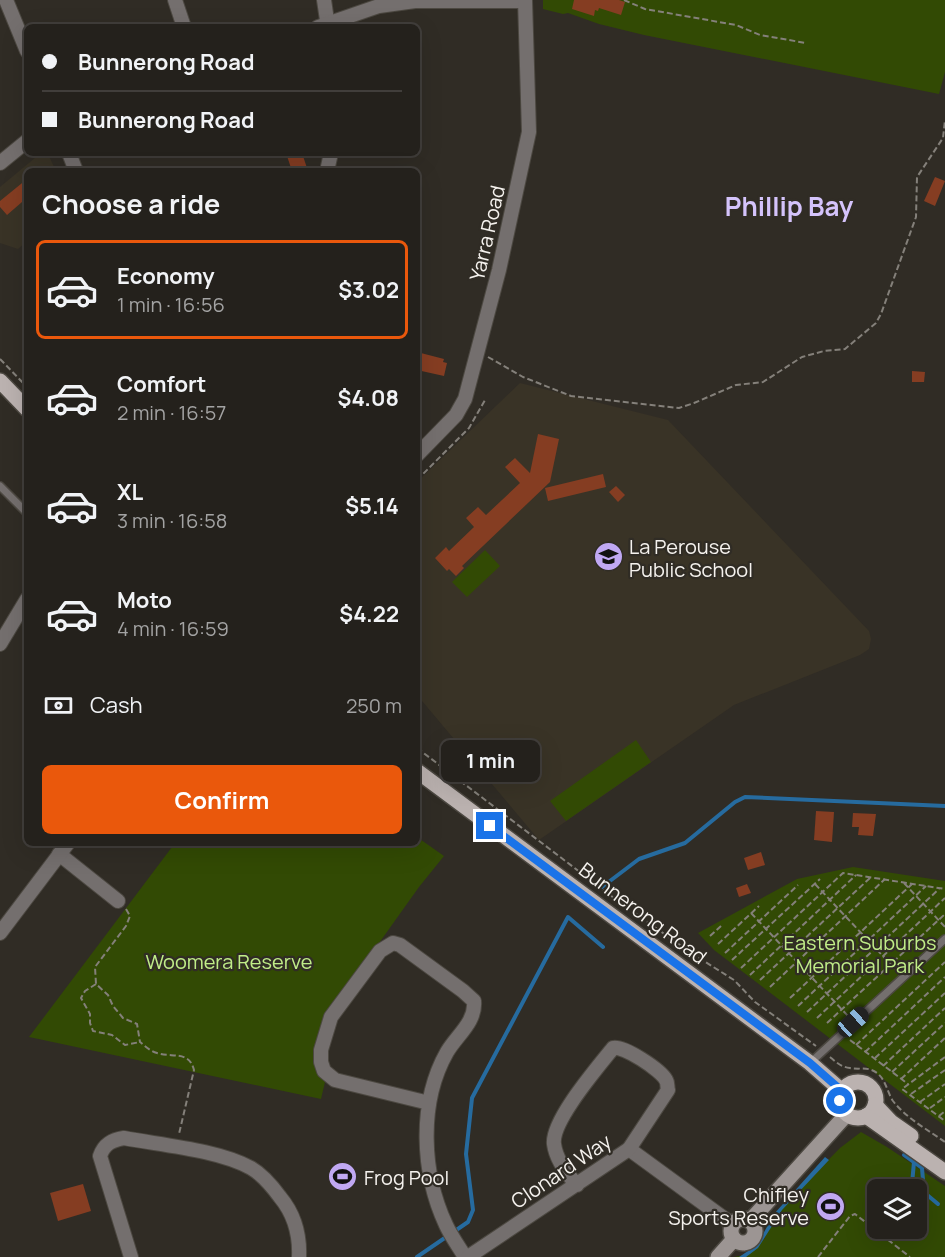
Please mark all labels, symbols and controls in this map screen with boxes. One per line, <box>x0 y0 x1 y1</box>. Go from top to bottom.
text: Bunnerong Road <box>78 47 254 77</box>
text: Bunnerong Road <box>78 105 254 135</box>
street label: Yarra Road <box>463 183 511 283</box>
text: Choose a ride <box>42 185 220 222</box>
district label: Phillip Bay <box>725 188 854 224</box>
text: Economy <box>117 261 215 291</box>
icon: car <box>45 263 99 317</box>
text: $3.02 <box>338 275 399 305</box>
text: 1 min · 16:56 <box>117 291 225 318</box>
text: Comfort <box>117 369 206 399</box>
icon: car <box>45 371 99 425</box>
text: $4.08 <box>338 383 399 413</box>
text: 2 min · 16:57 <box>117 399 226 426</box>
text: XL <box>117 477 143 507</box>
icon: car <box>45 479 99 533</box>
text: $5.14 <box>345 491 399 521</box>
text: 3 min · 16:58 <box>117 507 227 534</box>
place label: La Perouse Public School <box>629 533 753 583</box>
school or university icon: La Perouse Public School <box>592 541 624 573</box>
text: Moto <box>117 585 172 615</box>
icon: car <box>45 587 99 641</box>
text: $4.22 <box>339 599 399 629</box>
text: 4 min · 16:59 <box>117 615 229 642</box>
icon: cash <box>42 689 75 722</box>
text: Cash <box>90 690 143 720</box>
text: 250 m <box>346 692 402 719</box>
callout: 1 min <box>440 739 540 781</box>
text: 1 min <box>466 747 515 774</box>
button: Confirm <box>42 765 402 834</box>
route end <box>476 812 503 839</box>
street label: Bunnerong Road <box>574 856 712 970</box>
park label: Eastern Suburbs Memorial Park <box>784 929 936 979</box>
park label: Woomera Reserve <box>146 948 312 975</box>
car <box>834 1003 872 1041</box>
route start <box>826 1087 853 1114</box>
street label: Clonard Way <box>506 1127 617 1214</box>
sports icon: Frog Pool <box>327 1161 359 1193</box>
place label: Frog Pool <box>364 1164 449 1191</box>
map controls <box>867 1179 927 1239</box>
button: layers <box>867 1179 927 1239</box>
place label: Chifley Sports Reserve <box>668 1181 809 1231</box>
sports icon: Chifley Sports Reserve <box>814 1190 846 1222</box>

